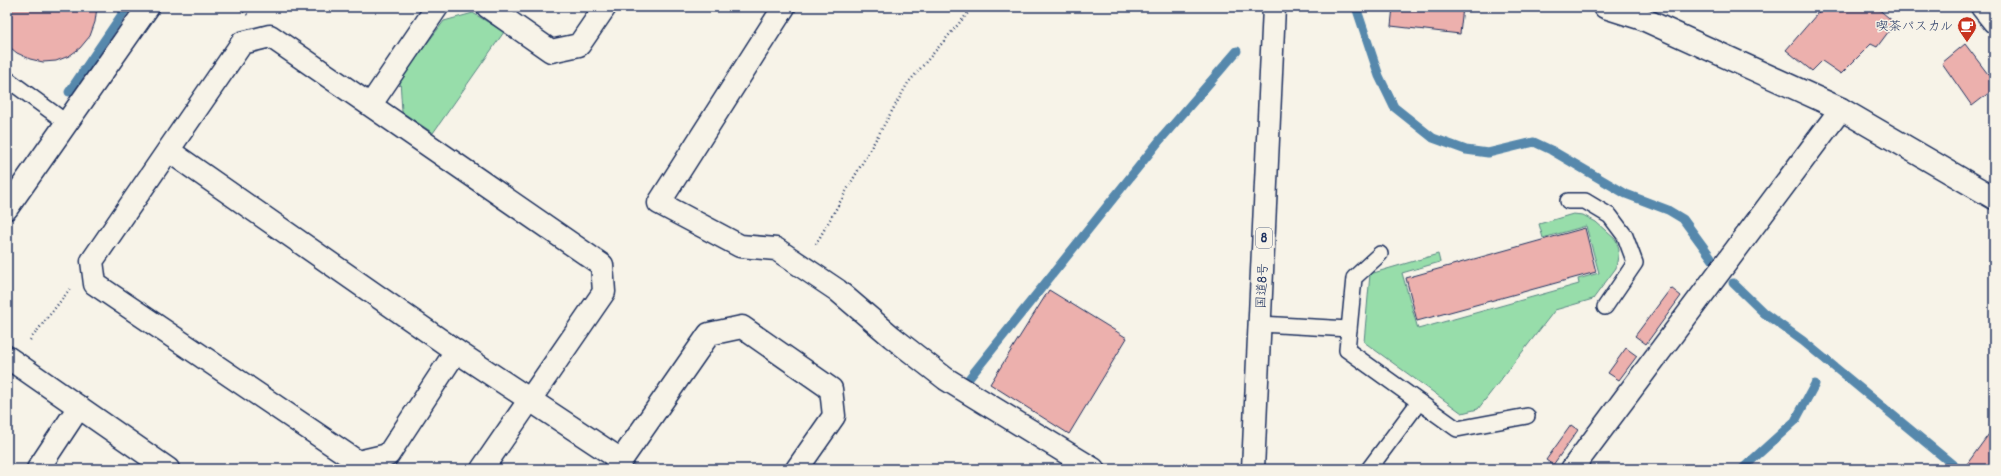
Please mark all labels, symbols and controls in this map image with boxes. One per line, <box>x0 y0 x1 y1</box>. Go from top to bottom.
cafe icon: 喫茶パスカル <box>1956 15 1978 43</box>
place label: 喫茶パスカル <box>1876 18 1953 34</box>
road number: 8 <box>1256 228 1272 248</box>
street label: 国道8号 <box>1253 263 1271 309</box>

